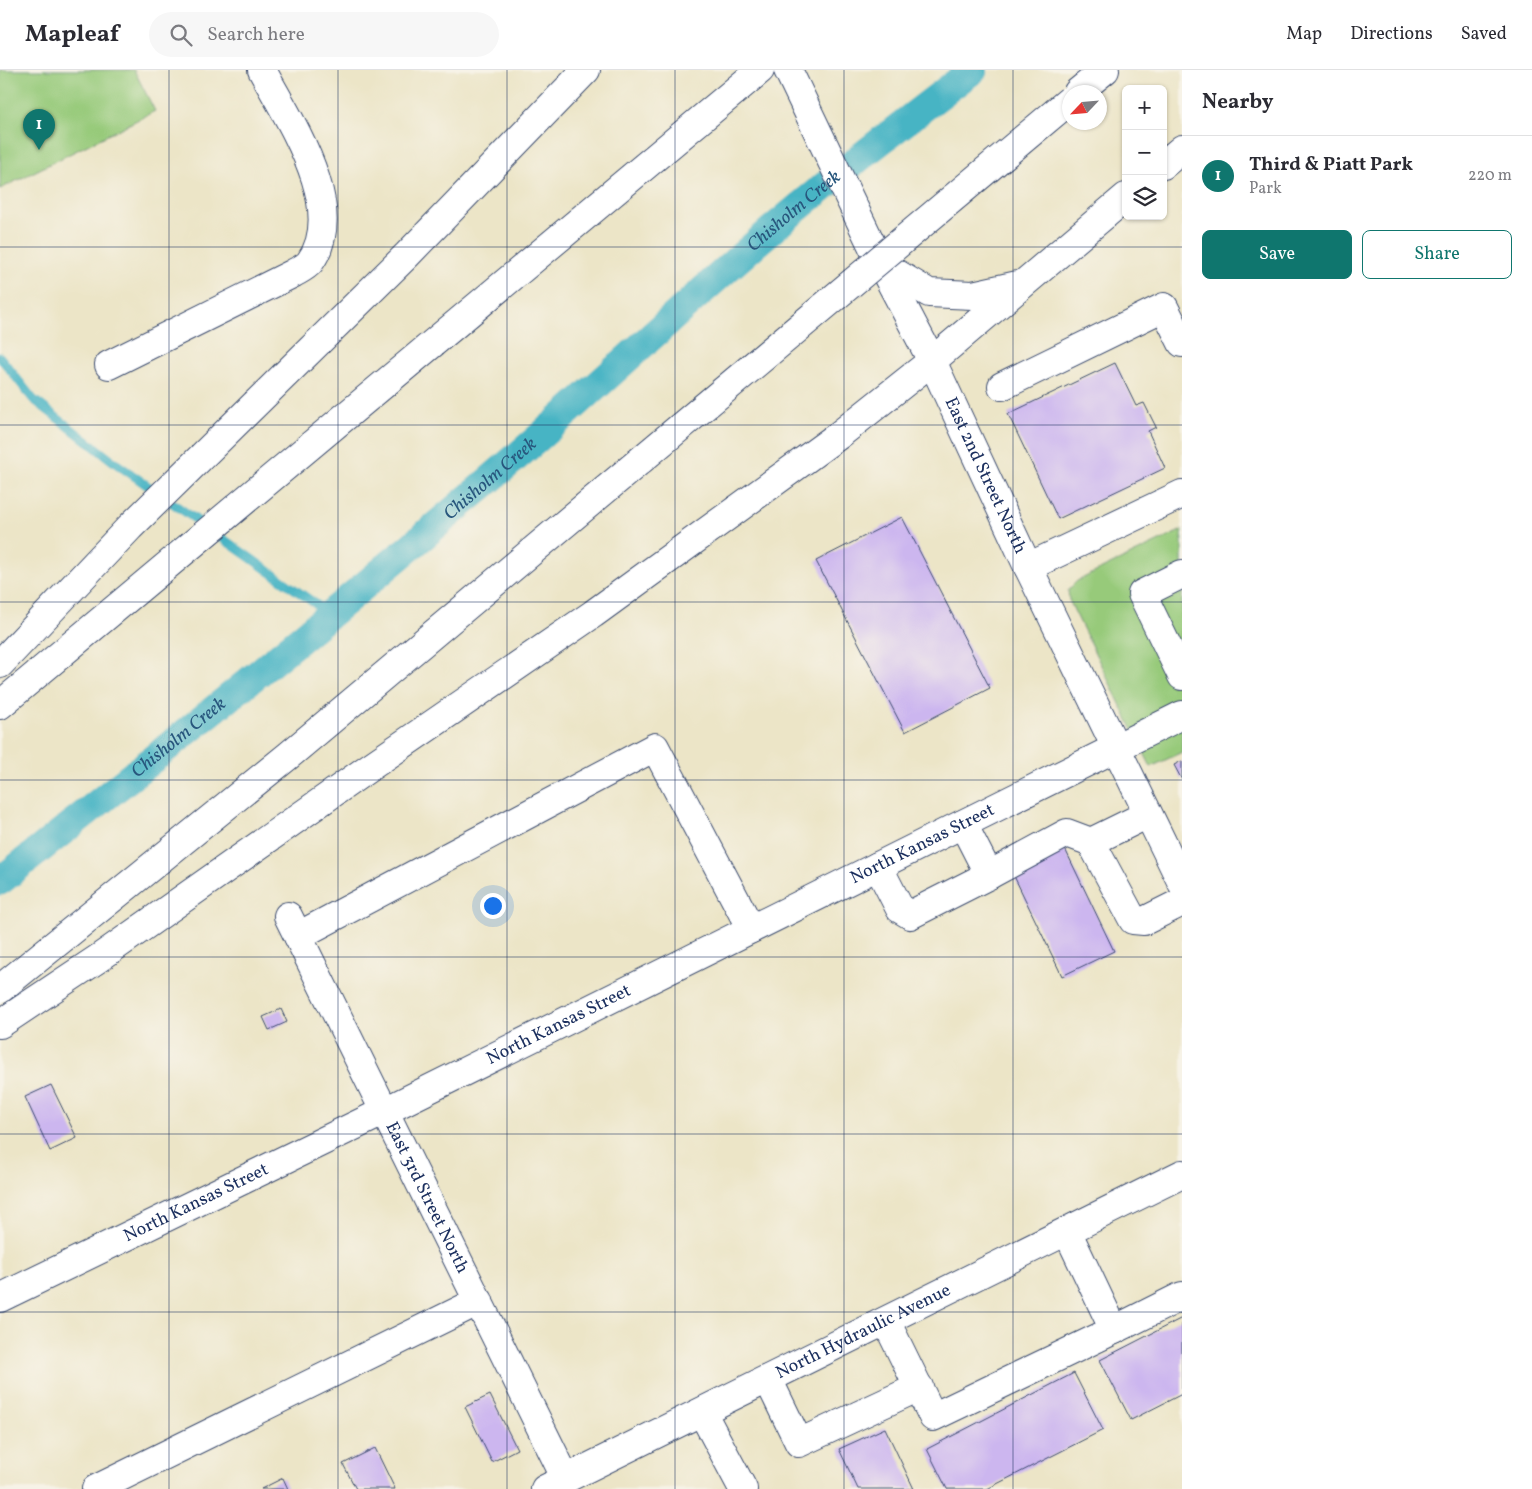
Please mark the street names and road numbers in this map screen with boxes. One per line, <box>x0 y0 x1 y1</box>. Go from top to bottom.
street label: East 2nd Street North <box>938 393 1033 558</box>
street label: North Kansas Street <box>846 798 999 890</box>
street label: North Kansas Street <box>482 978 635 1071</box>
street label: East 3rd Street North <box>379 1117 475 1278</box>
street label: North Kansas Street <box>119 1157 273 1249</box>
street label: North Hydraulic Avenue <box>771 1278 955 1386</box>

